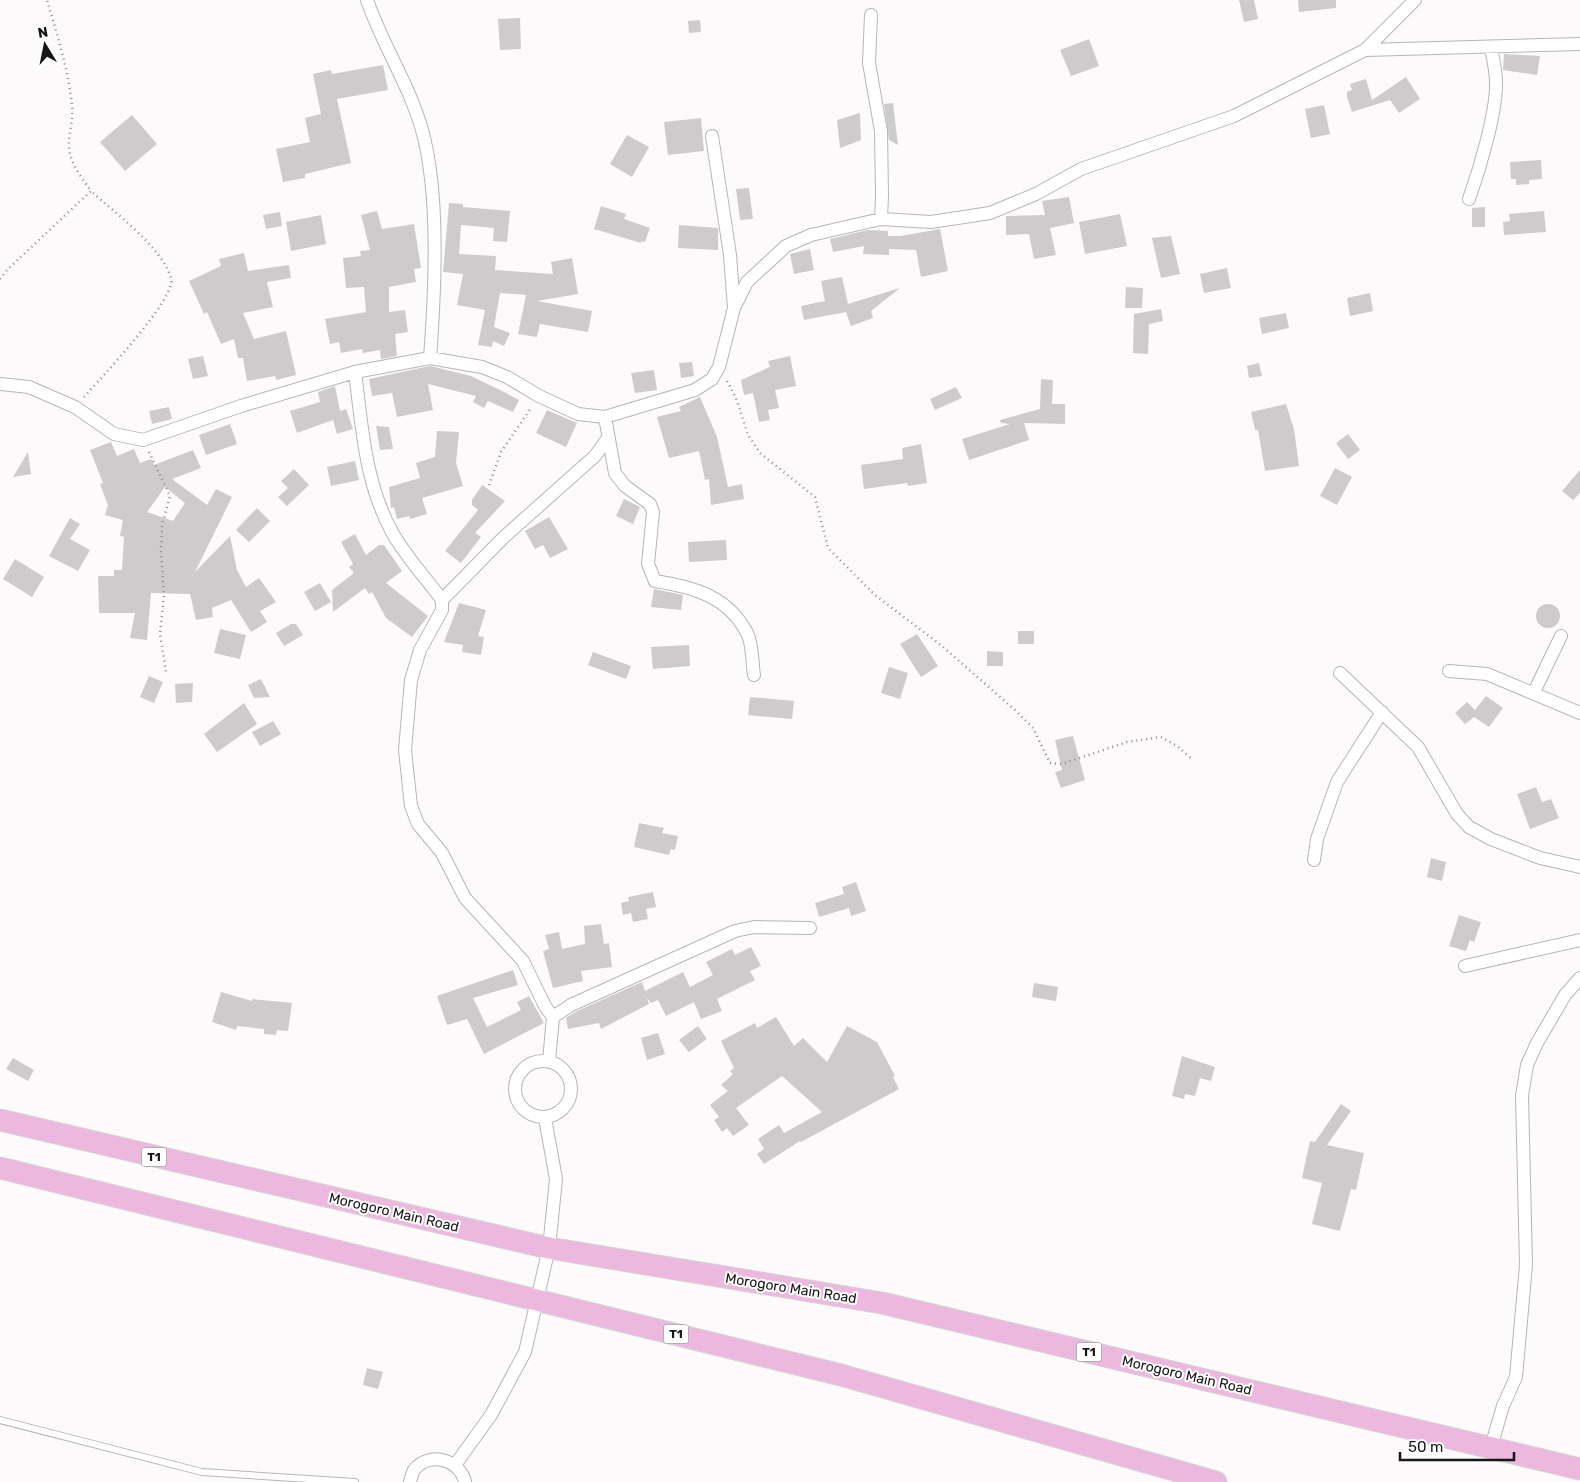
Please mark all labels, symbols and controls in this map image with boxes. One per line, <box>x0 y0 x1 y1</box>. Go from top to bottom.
north arrow <box>20 20 70 70</box>
text: N <box>36 23 49 42</box>
road number: T1 <box>142 1148 166 1166</box>
street label: Morogoro Main Road <box>327 1189 460 1236</box>
street label: Morogoro Main Road <box>724 1270 858 1307</box>
road number: T1 <box>664 1325 688 1344</box>
road number: T1 <box>1076 1342 1102 1361</box>
street label: Morogoro Main Road <box>1120 1352 1253 1399</box>
scale bar <box>1400 1430 1514 1462</box>
text: 50 m <box>1408 1438 1443 1456</box>

